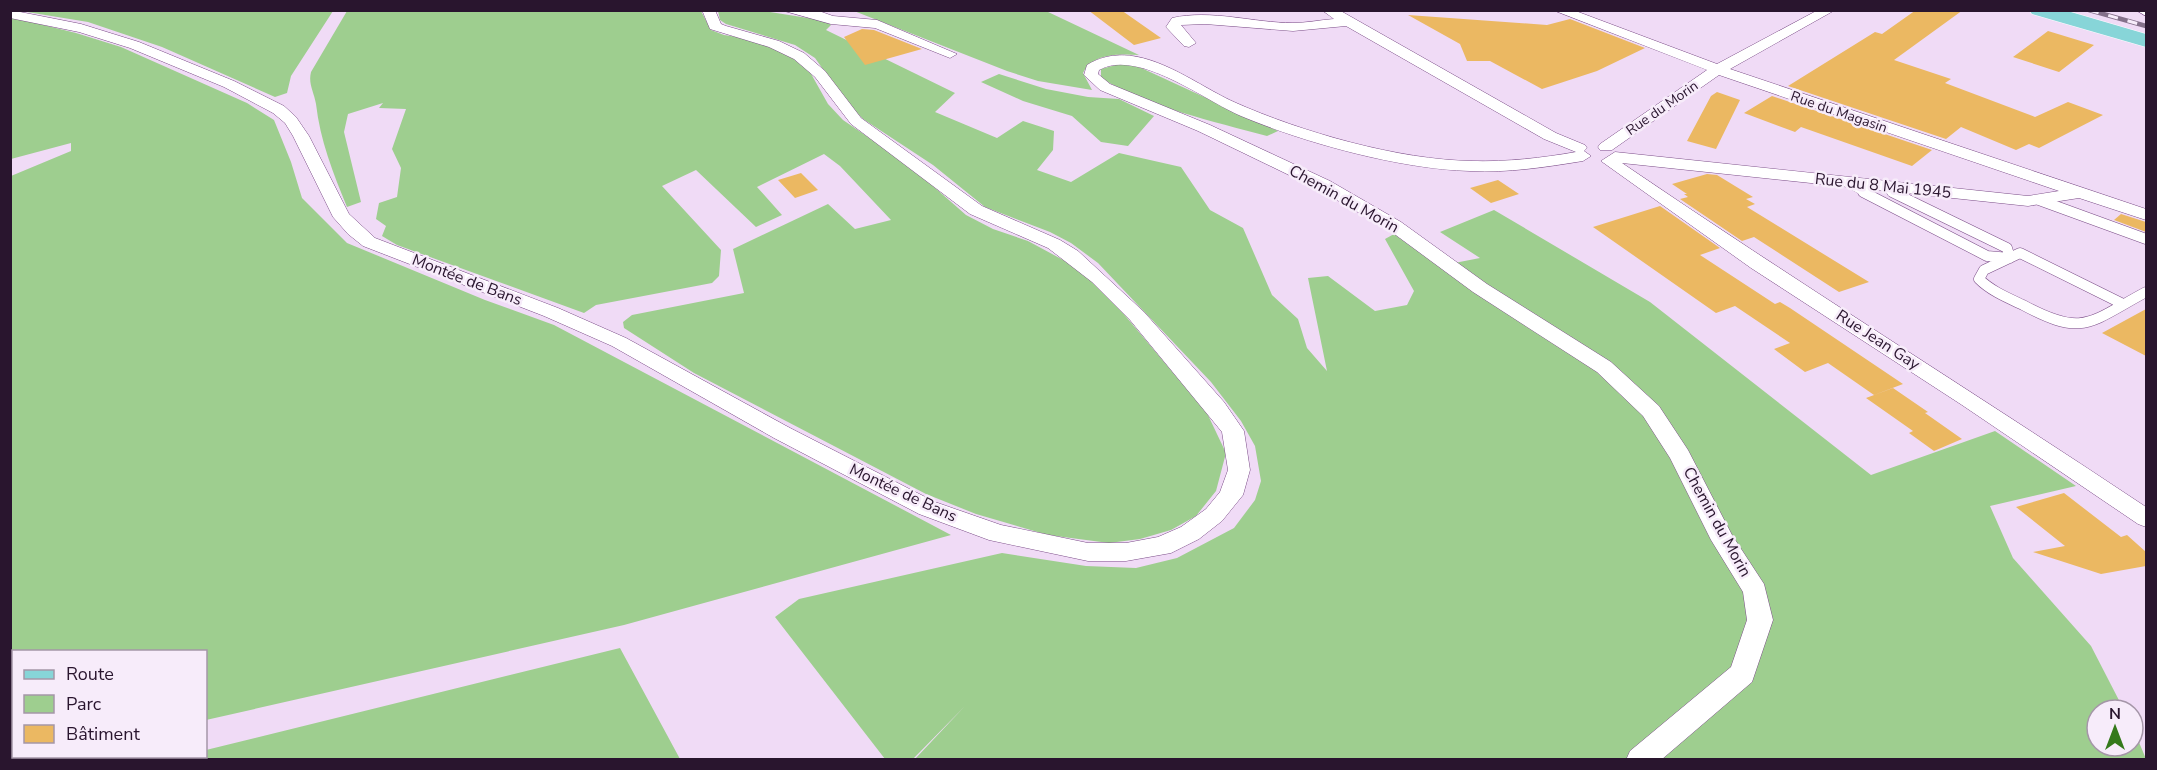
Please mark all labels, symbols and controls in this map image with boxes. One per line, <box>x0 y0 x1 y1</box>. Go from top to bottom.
street label: Rue du Morin <box>1622 76 1702 140</box>
street label: Rue du Magasin <box>1788 87 1890 137</box>
street label: Chemin du Morin <box>1285 160 1403 238</box>
street label: Rue du 8 Mai 1945 <box>1814 168 1952 204</box>
street label: Montée de Bans <box>409 249 525 311</box>
street label: Rue Jean Gay <box>1832 305 1925 376</box>
street label: Montée de Bans <box>846 458 960 528</box>
street label: Chemin du Morin <box>1678 463 1756 581</box>
legend <box>12 650 207 758</box>
text: Route <box>66 662 114 686</box>
text: Parc <box>66 692 101 716</box>
north arrow <box>2085 698 2145 758</box>
text: N <box>2109 703 2121 725</box>
text: Bâtiment <box>66 722 140 746</box>

